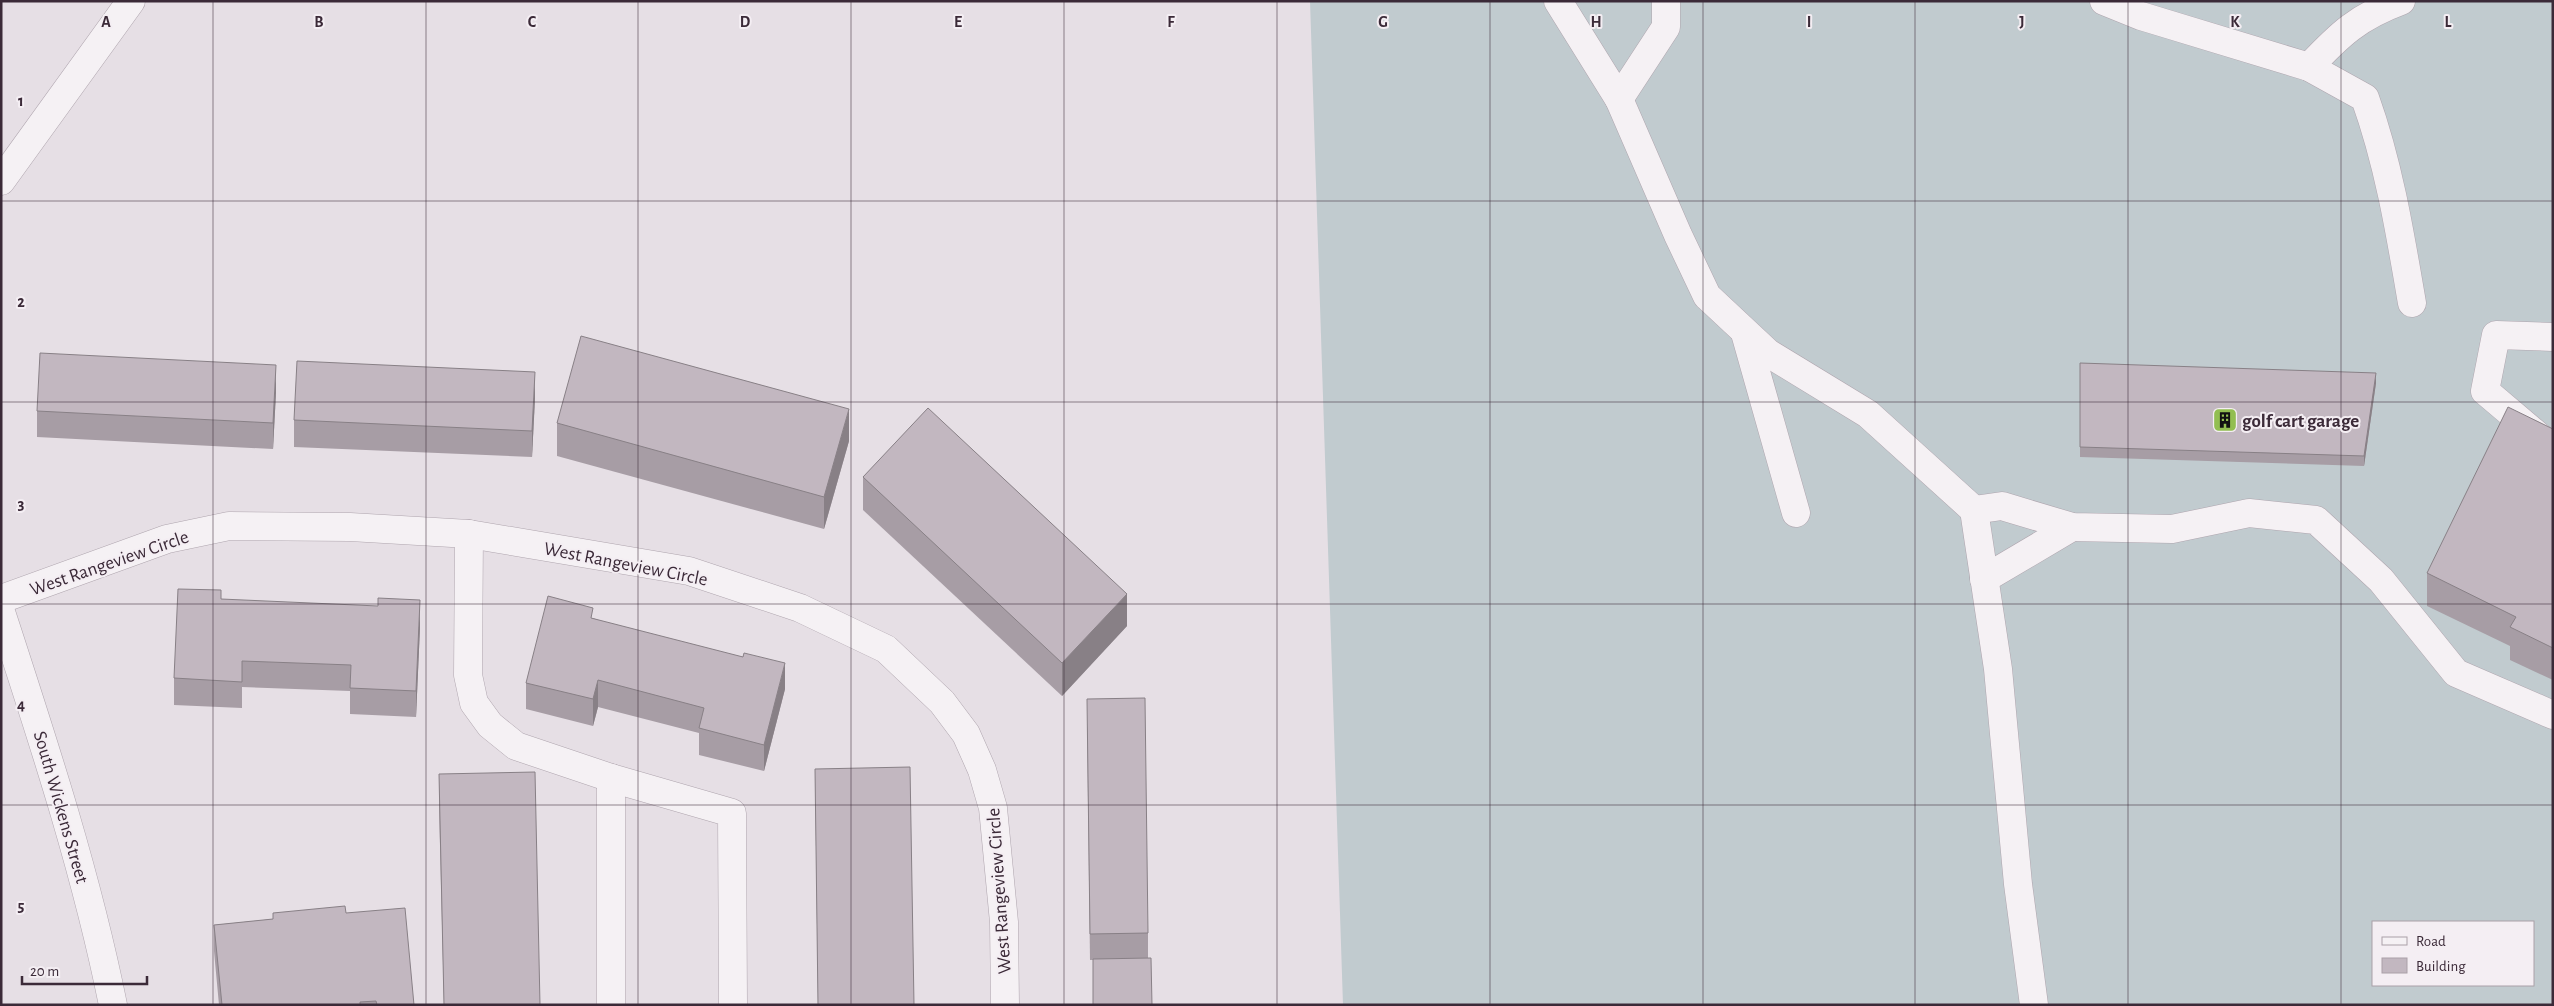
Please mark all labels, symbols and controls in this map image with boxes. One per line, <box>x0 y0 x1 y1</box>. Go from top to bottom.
text: A <box>101 14 111 30</box>
text: B <box>314 14 324 30</box>
text: C <box>528 14 537 30</box>
text: D <box>740 14 751 30</box>
text: E <box>954 14 962 30</box>
text: F <box>1167 14 1175 30</box>
text: G <box>1378 14 1388 30</box>
text: H <box>1590 14 1602 30</box>
text: I <box>1807 14 1811 30</box>
text: J <box>2019 14 2025 30</box>
text: K <box>2230 14 2240 30</box>
text: L <box>2445 14 2452 30</box>
text: 1 <box>18 93 24 109</box>
text: 2 <box>17 294 25 310</box>
building icon: golf cart garage <box>2212 407 2238 433</box>
place label: golf cart garage <box>2242 412 2359 431</box>
text: 3 <box>18 496 25 512</box>
street label: West Rangeview Circle <box>28 527 191 599</box>
street label: West Rangeview Circle <box>542 539 709 590</box>
text: 4 <box>17 697 25 713</box>
street label: South Wickens Street <box>30 729 91 886</box>
street label: West Rangeview Circle <box>984 807 1015 975</box>
text: 5 <box>18 898 25 914</box>
legend <box>2372 921 2534 986</box>
text: Road <box>2416 934 2446 949</box>
scale bar <box>22 954 148 986</box>
text: Building <box>2416 959 2466 974</box>
text: 20 m <box>30 964 59 979</box>

